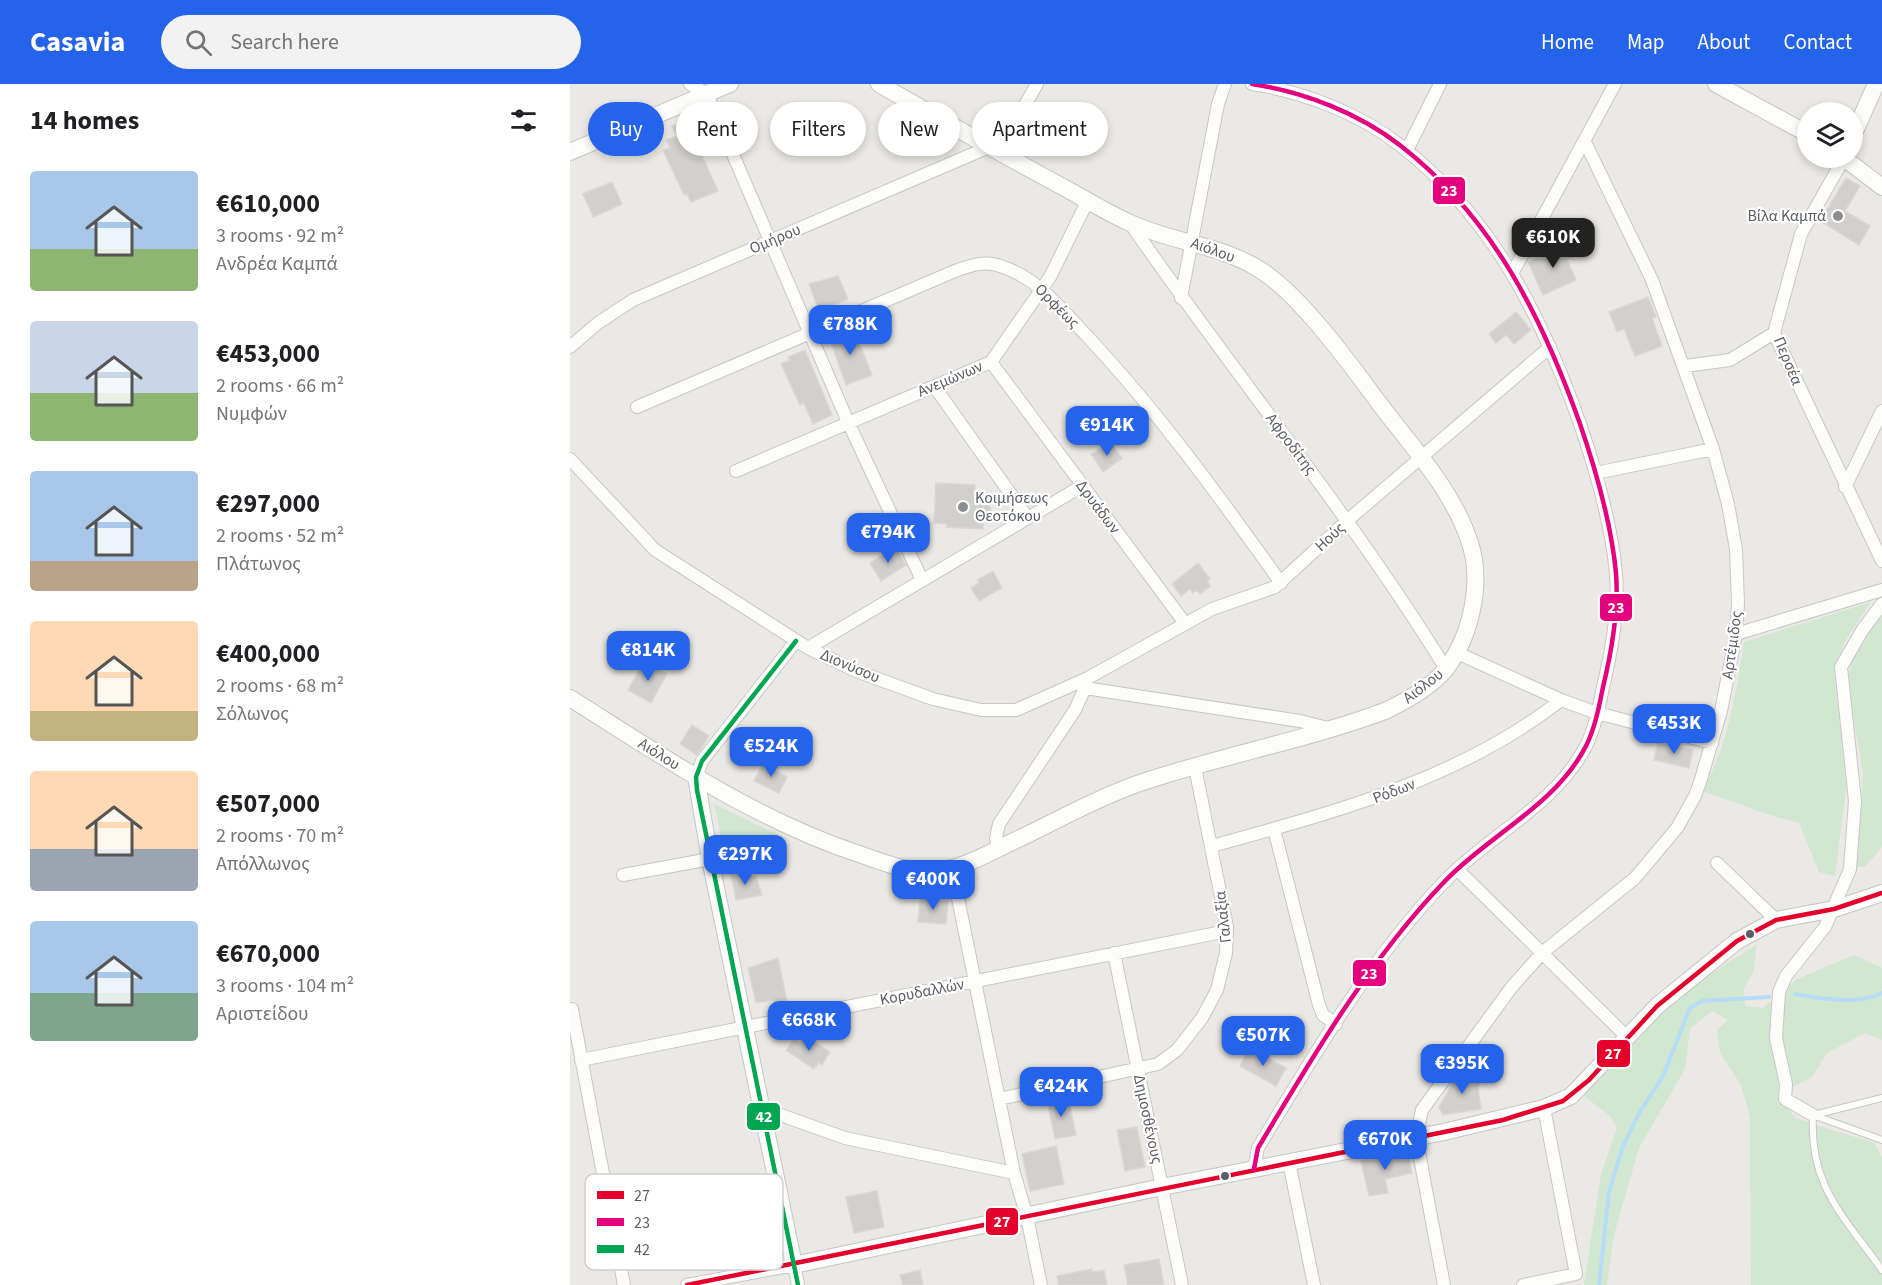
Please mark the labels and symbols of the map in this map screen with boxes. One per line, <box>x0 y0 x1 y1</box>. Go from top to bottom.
line badge: 23 <box>1432 176 1466 205</box>
text: 23 <box>1441 180 1457 202</box>
place label: Βίλα Καμπά <box>1747 205 1826 227</box>
marker: Βίλα Καμπά <box>1831 209 1845 223</box>
street label: Ομήρου <box>746 218 804 260</box>
pin: €610K <box>1511 218 1595 269</box>
street label: Αιόλου <box>1188 232 1238 268</box>
street label: Ορφέως <box>1030 279 1084 333</box>
pin: €788K <box>808 305 892 356</box>
street label: Περσέα <box>1768 333 1808 389</box>
street label: Ανεμώνων <box>914 355 986 403</box>
pin: €914K <box>1065 406 1149 457</box>
street label: Αφροδίτης <box>1260 409 1322 480</box>
street label: Δρυάδων <box>1070 475 1126 539</box>
place label: Κοιμήσεως Θεοτόκου <box>975 487 1048 527</box>
marker: Κοιμήσεως Θεοτόκου <box>956 500 970 514</box>
pin: €794K <box>846 513 930 564</box>
street label: Ηούς <box>1310 517 1350 557</box>
line badge: 23 <box>1599 593 1633 622</box>
text: 23 <box>1608 597 1624 619</box>
street label: Αρτέμιδος <box>1716 609 1748 681</box>
pin: €814K <box>606 631 690 682</box>
street label: Διονύσου <box>817 644 883 688</box>
street label: Αιόλου <box>1398 663 1448 709</box>
pin: €453K <box>1632 704 1716 755</box>
pin: €524K <box>729 727 813 778</box>
street label: Αιόλου <box>634 733 684 775</box>
street label: Ρόδων <box>1369 773 1419 809</box>
pin: €297K <box>703 835 787 886</box>
pin: €400K <box>891 860 975 911</box>
street label: Γαλαξία <box>1209 890 1237 944</box>
unlabelled marker <box>1744 928 1756 940</box>
line badge: 23 <box>1352 959 1387 987</box>
text: 23 <box>1361 963 1377 985</box>
street label: Κορυδαλλών <box>878 973 966 1011</box>
pin: €668K <box>767 1001 851 1052</box>
pin: €507K <box>1221 1016 1305 1067</box>
line badge: 27 <box>1596 1039 1631 1068</box>
text: 27 <box>1605 1043 1621 1065</box>
pin: €395K <box>1420 1044 1504 1095</box>
pin: €424K <box>1019 1067 1103 1118</box>
street label: Δημοσθένους <box>1128 1072 1168 1166</box>
line badge: 42 <box>746 1102 781 1131</box>
text: 42 <box>756 1106 772 1128</box>
pin: €670K <box>1343 1120 1427 1171</box>
unlabelled marker <box>1219 1170 1231 1182</box>
legend <box>585 1174 783 1270</box>
text: 27 <box>634 1185 650 1207</box>
line badge: 27 <box>985 1207 1019 1236</box>
text: 27 <box>994 1211 1010 1233</box>
text: 23 <box>634 1212 650 1234</box>
text: 42 <box>634 1239 650 1261</box>

